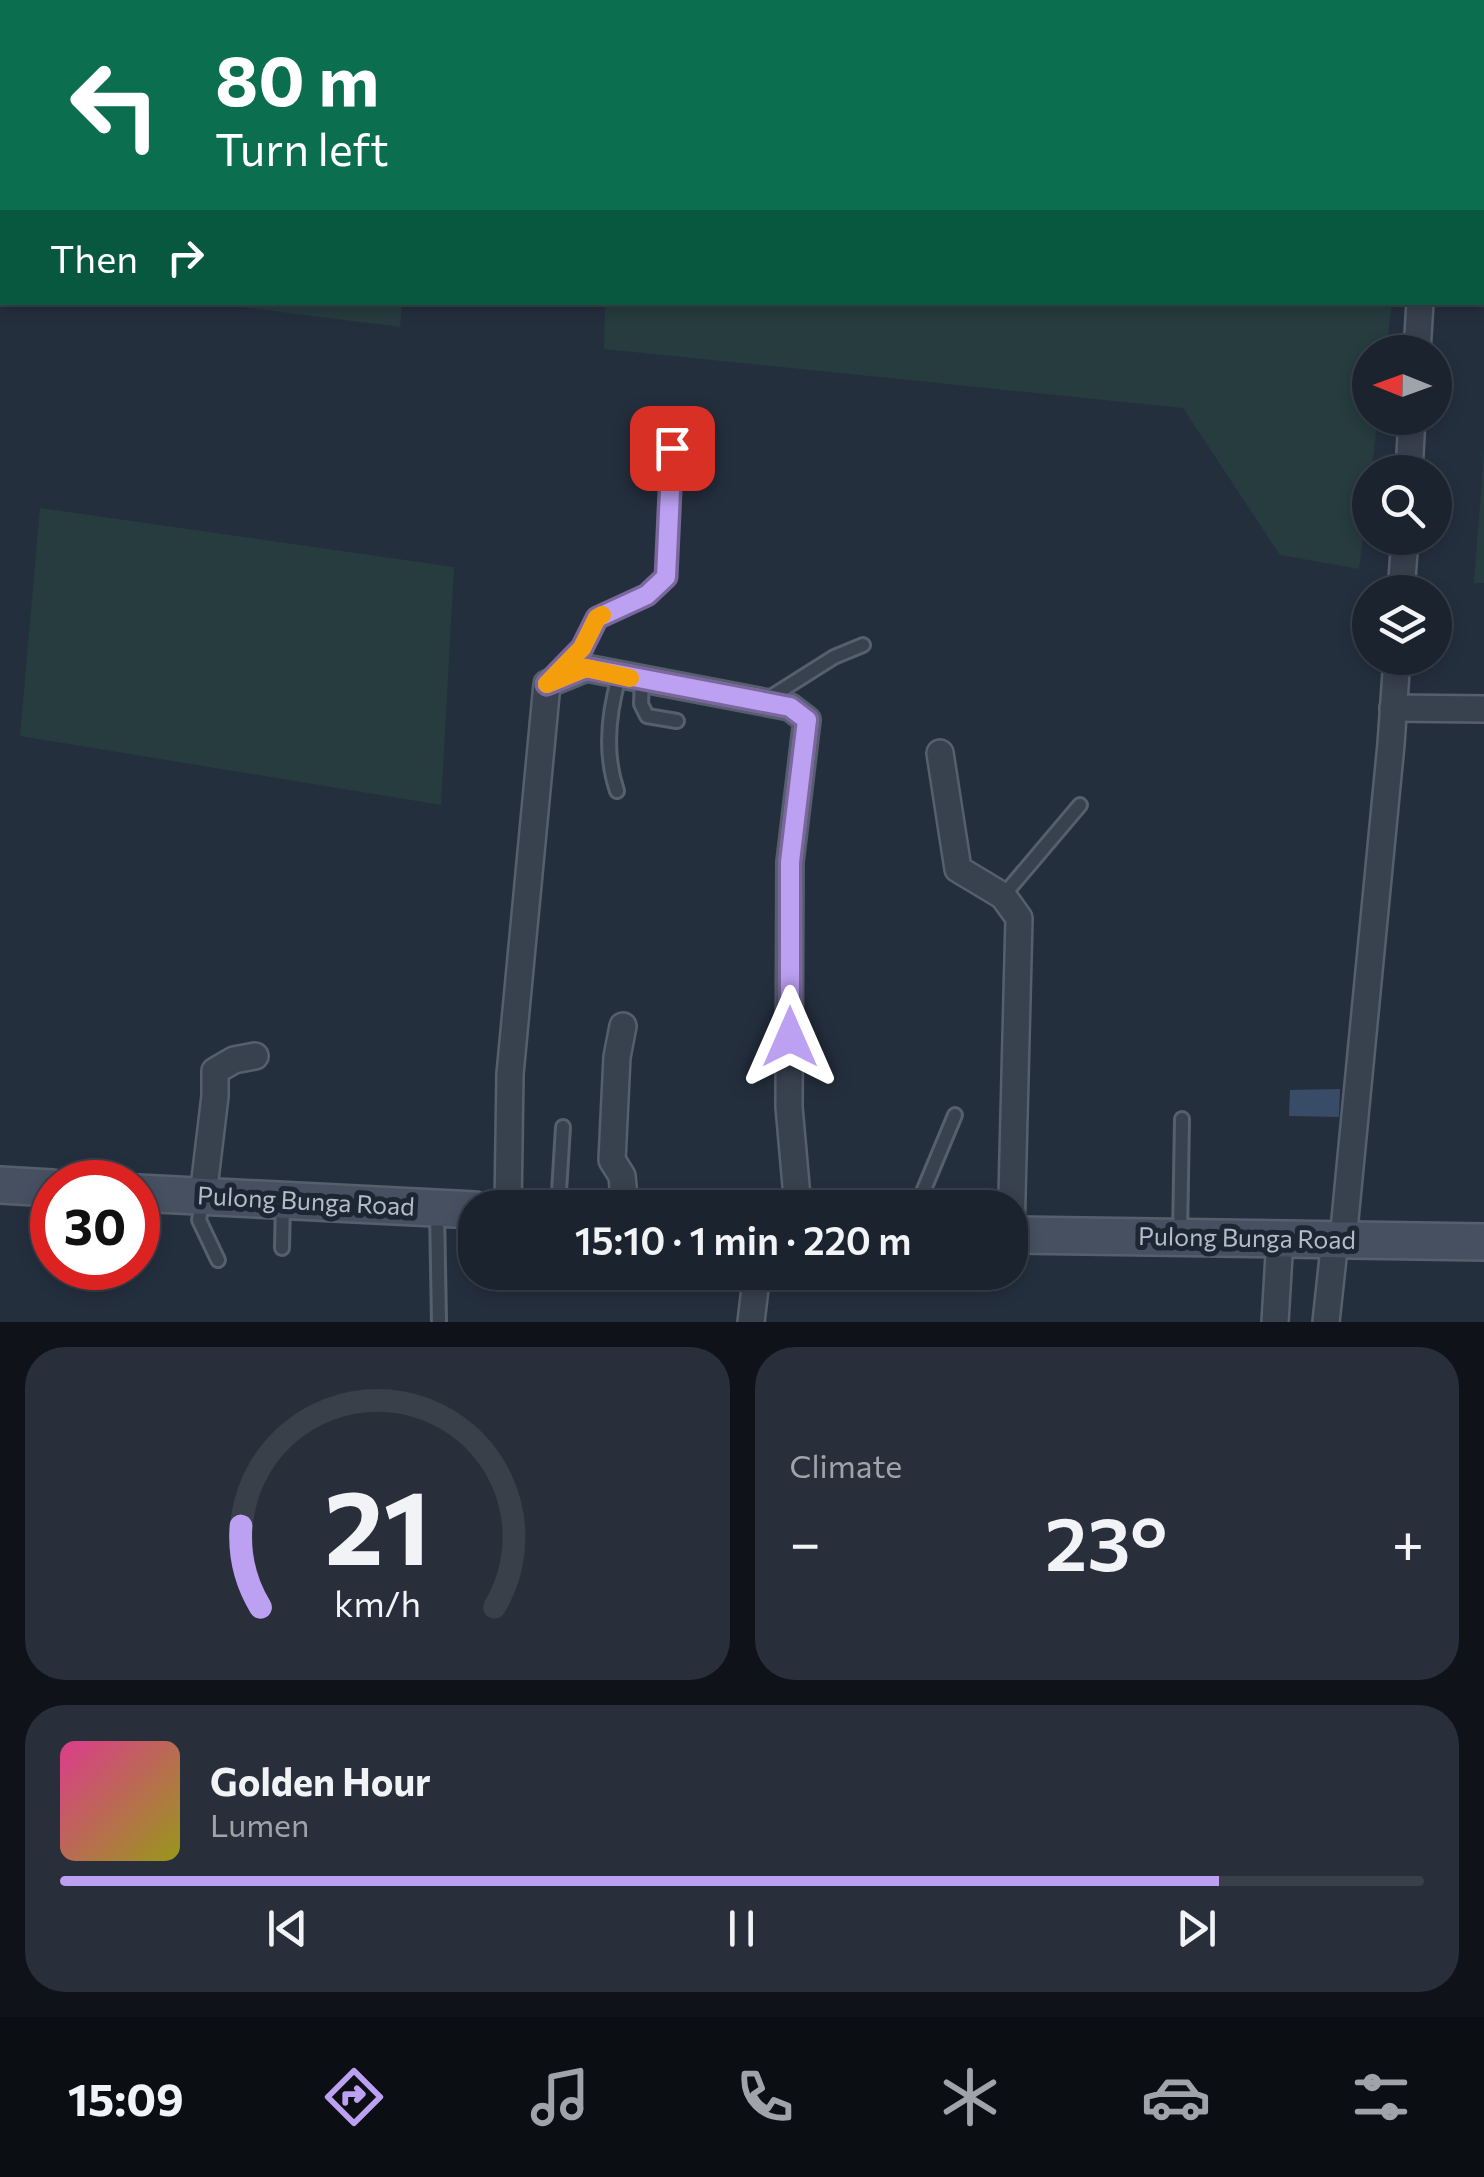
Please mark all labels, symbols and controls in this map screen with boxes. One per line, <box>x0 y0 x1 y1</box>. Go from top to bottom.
text: 80 m <box>215 35 379 120</box>
icon: left <box>50 40 180 170</box>
text: Turn left <box>215 120 389 175</box>
icon: right <box>158 230 213 285</box>
text: Then <box>50 234 138 281</box>
north arrow <box>1352 335 1452 435</box>
map controls <box>1352 335 1452 675</box>
pin <box>630 406 715 491</box>
icon: arrive <box>645 421 700 476</box>
button: search <box>1352 455 1452 555</box>
button: layers <box>1352 575 1452 675</box>
position arrow <box>738 985 842 1089</box>
speed limit sign: 30 <box>30 1160 160 1290</box>
street label: Pulong Bunga Road <box>197 1179 416 1221</box>
text: 15:10 · 1 min · 220 m <box>575 1216 911 1263</box>
street label: Pulong Bunga Road <box>1138 1220 1356 1254</box>
text: Climate <box>790 1445 902 1485</box>
text: 21 <box>324 1459 430 1586</box>
text: 23° <box>1045 1495 1167 1586</box>
text: − <box>790 1507 821 1574</box>
text: + <box>1392 1507 1424 1574</box>
text: km/h <box>334 1581 421 1624</box>
text: Golden Hour <box>210 1757 431 1804</box>
text: Lumen <box>210 1804 309 1844</box>
icon: previous <box>260 1901 315 1956</box>
icon: pause <box>714 1901 769 1956</box>
icon: next <box>1169 1901 1224 1956</box>
icon: directions <box>319 2062 389 2132</box>
icon: music <box>525 2062 595 2132</box>
icon: phone <box>730 2062 800 2132</box>
icon: climate <box>935 2062 1005 2132</box>
icon: car <box>1141 2062 1211 2132</box>
icon: filters <box>1346 2062 1416 2132</box>
text: 15:09 <box>68 2070 184 2125</box>

